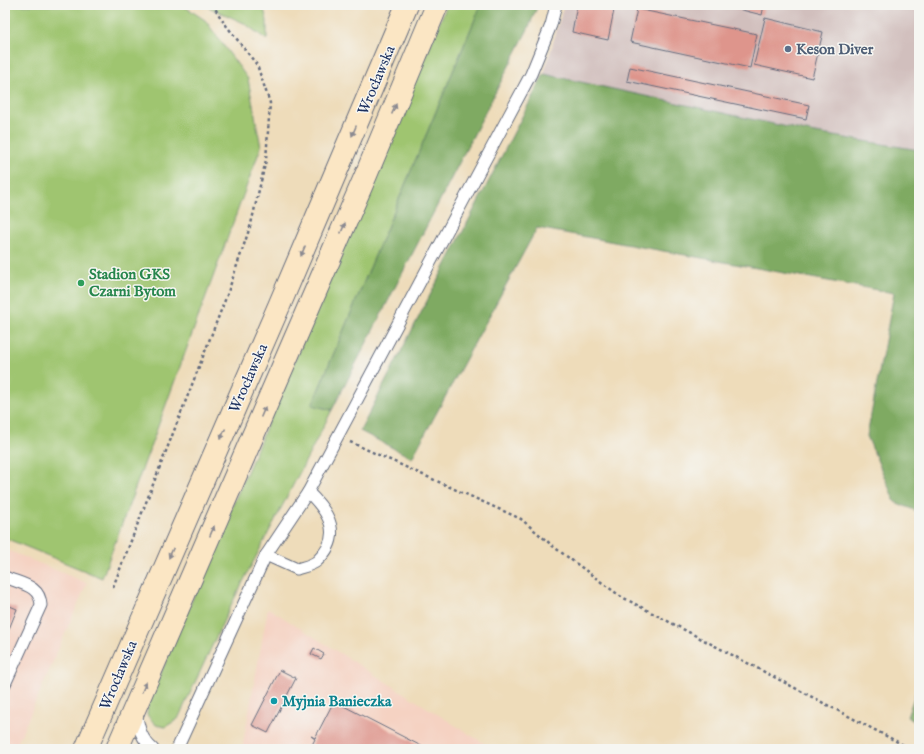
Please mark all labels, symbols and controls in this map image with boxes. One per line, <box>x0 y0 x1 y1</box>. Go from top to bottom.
place label: Keson Diver <box>796 40 874 59</box>
street label: Wrocławska <box>353 42 400 118</box>
marker: Keson Diver <box>783 44 793 54</box>
one-way arrow <box>391 103 397 114</box>
one-way arrow <box>351 126 357 137</box>
one-way arrow <box>340 223 346 234</box>
one-way arrow <box>300 245 306 257</box>
place label: Stadion GKS Czarni Bytom <box>89 265 176 301</box>
marker: Stadion GKS Czarni Bytom <box>76 278 86 288</box>
street label: Wrocławska <box>225 340 272 416</box>
one-way arrow <box>260 406 266 417</box>
one-way arrow <box>220 429 226 440</box>
one-way arrow <box>208 525 215 537</box>
one-way arrow <box>168 548 174 559</box>
street label: Wrocławska <box>95 637 142 713</box>
one-way arrow <box>141 682 147 693</box>
place label: Myjnia Banieczka <box>282 692 392 711</box>
marker: Myjnia Banieczka <box>269 696 279 706</box>

